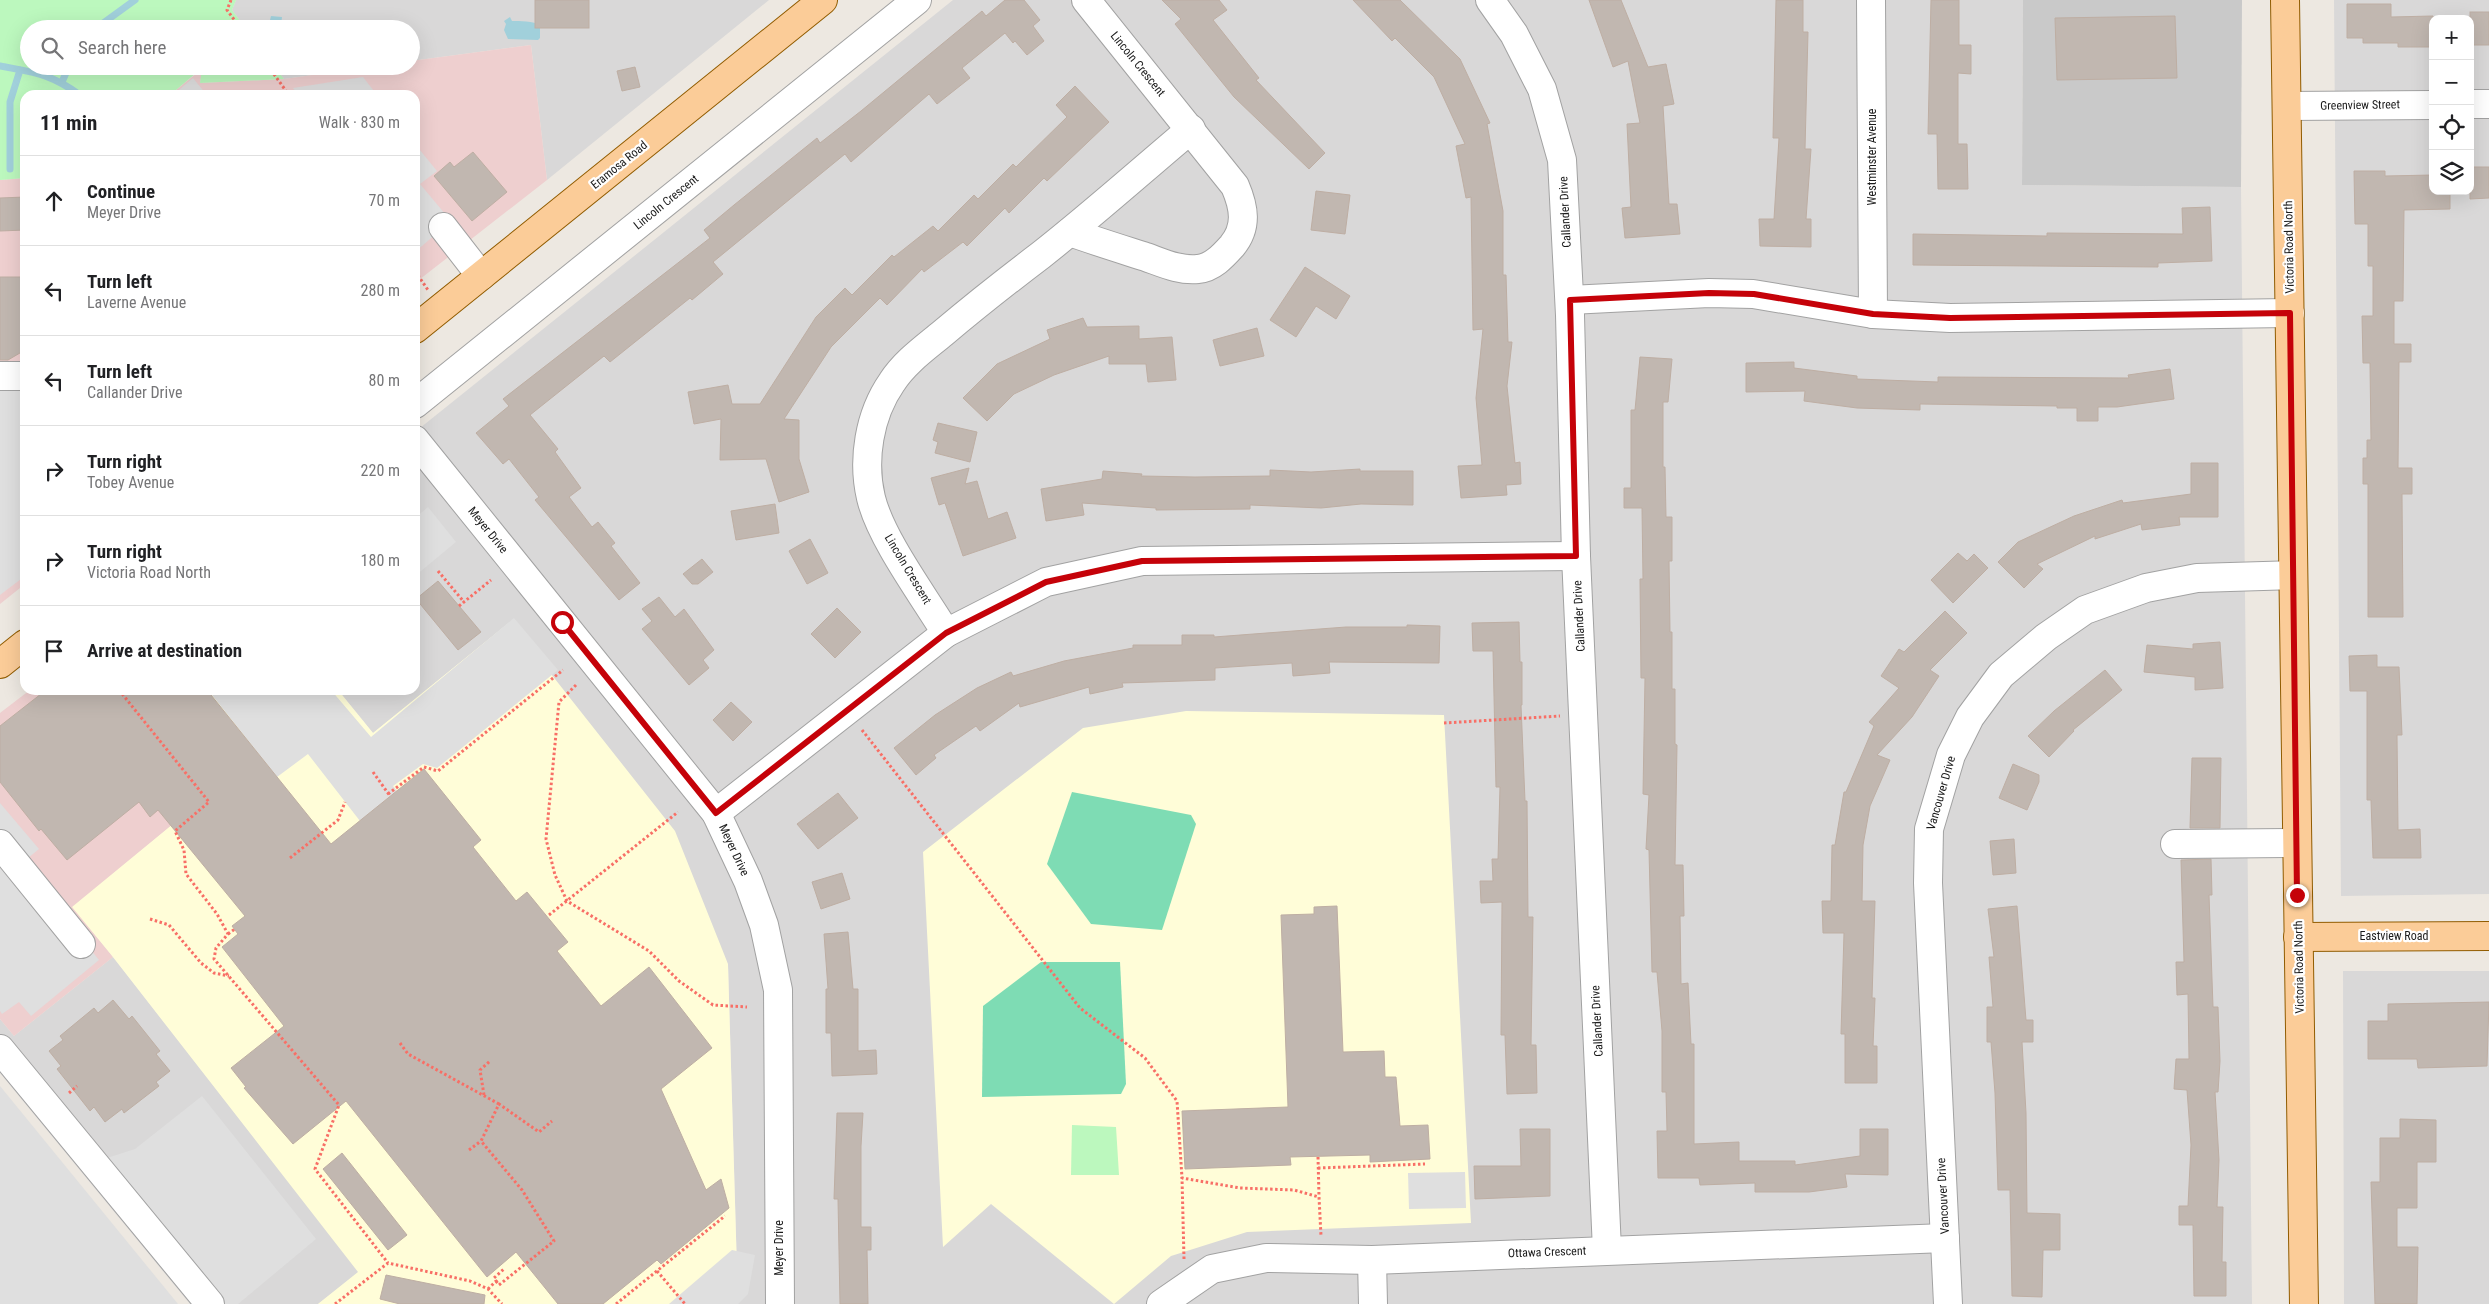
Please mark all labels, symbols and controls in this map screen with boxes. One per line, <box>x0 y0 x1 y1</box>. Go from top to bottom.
map controls <box>2429 15 2474 195</box>
button: + <box>2429 15 2474 60</box>
search box <box>20 20 420 75</box>
street label: Lincoln Crescent <box>1108 29 1169 100</box>
icon: search <box>38 34 66 62</box>
text: Search here <box>78 36 166 59</box>
button: − <box>2429 60 2474 105</box>
street label: Greenview Street <box>2320 97 2401 113</box>
button: locate <box>2429 105 2474 150</box>
street label: Westminster Avenue <box>1865 108 1879 205</box>
text: 11 min <box>40 111 97 135</box>
text: Walk · 830 m <box>319 113 400 132</box>
street label: Eramosa Road <box>588 138 650 192</box>
button: layers <box>2429 150 2474 195</box>
street label: Lincoln Crescent <box>631 171 702 232</box>
street label: Callander Drive <box>1556 176 1574 248</box>
text: Continue <box>87 180 155 203</box>
icon: ahead <box>40 187 68 215</box>
text: 70 m <box>368 191 400 210</box>
street label: Victoria Road North <box>2281 200 2297 294</box>
text: Meyer Drive <box>87 203 161 222</box>
text: Turn left <box>87 270 152 293</box>
icon: left <box>40 277 68 305</box>
text: 280 m <box>361 281 400 300</box>
text: Laverne Avenue <box>87 293 186 312</box>
text: Turn left <box>87 360 152 383</box>
icon: left <box>40 367 68 395</box>
text: 80 m <box>368 371 400 390</box>
text: Callander Drive <box>87 383 182 402</box>
text: Turn right <box>87 450 162 473</box>
icon: right <box>40 457 68 485</box>
text: 220 m <box>361 461 400 480</box>
text: Tobey Avenue <box>87 473 174 492</box>
street label: Meyer Drive <box>465 504 511 556</box>
street label: Lincoln Crescent <box>882 531 935 607</box>
text: Turn right <box>87 540 162 563</box>
icon: right <box>40 547 68 575</box>
text: 180 m <box>361 551 400 570</box>
text: Victoria Road North <box>87 563 211 582</box>
street label: Callander Drive <box>1570 580 1588 652</box>
route start <box>551 611 574 634</box>
icon: arrive <box>40 637 68 665</box>
text: Arrive at destination <box>87 639 242 662</box>
street label: Vancouver Drive <box>1924 754 1958 832</box>
street label: Meyer Drive <box>716 822 752 878</box>
route end <box>2286 884 2309 907</box>
street label: Victoria Road North <box>2291 920 2307 1014</box>
street label: Eastview Road <box>2360 929 2428 943</box>
street label: Callander Drive <box>1588 985 1606 1057</box>
street label: Vancouver Drive <box>1934 1157 1952 1235</box>
street label: Meyer Drive <box>772 1220 786 1276</box>
street label: Ottawa Crescent <box>1508 1244 1587 1260</box>

